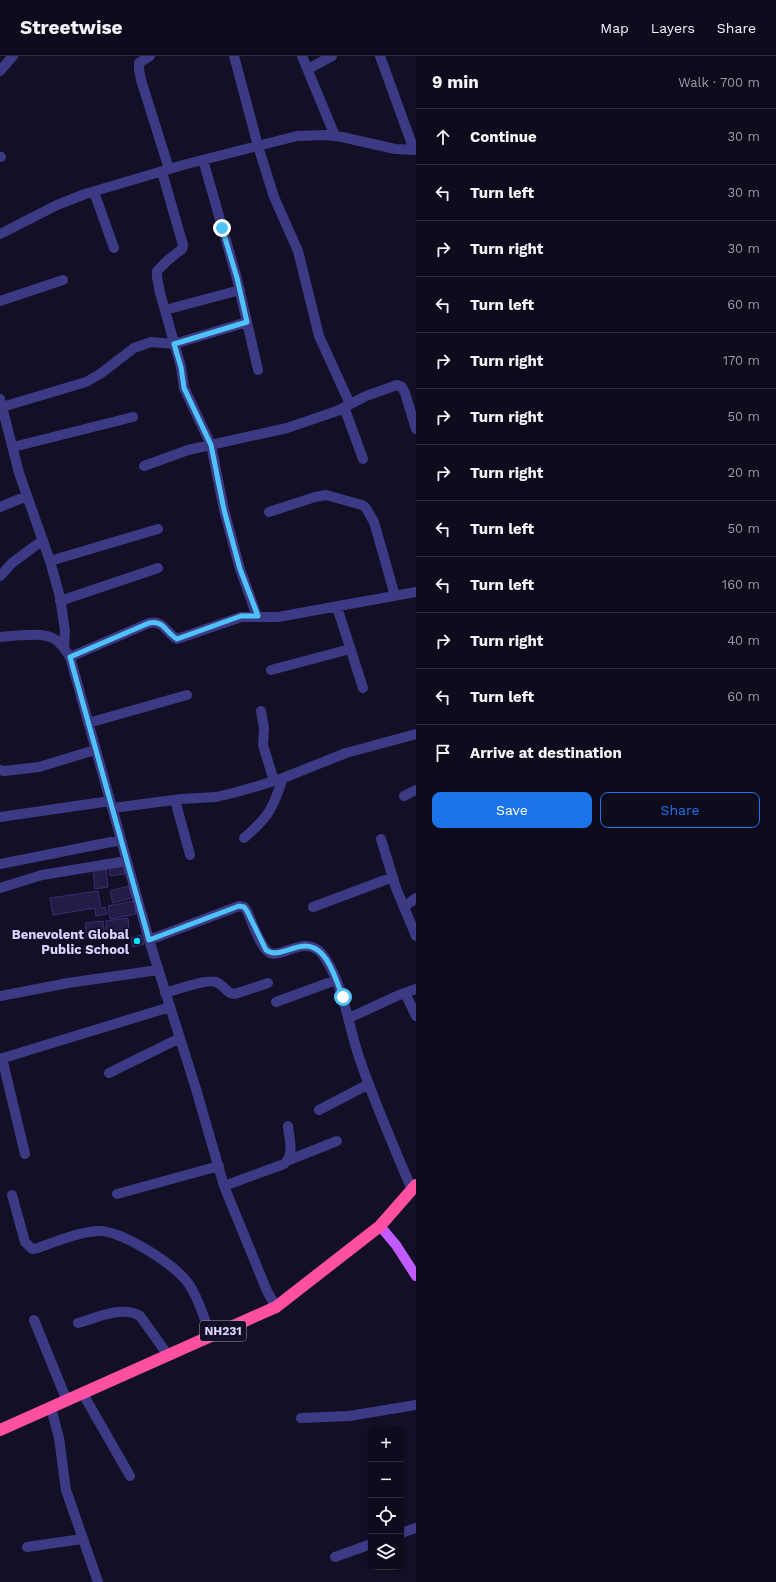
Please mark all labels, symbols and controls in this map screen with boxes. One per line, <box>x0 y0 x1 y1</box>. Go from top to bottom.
text: Streetwise <box>20 16 123 39</box>
text: Map <box>600 20 629 36</box>
text: Layers <box>651 20 695 36</box>
text: Share <box>717 20 756 36</box>
text: 9 min <box>432 72 479 92</box>
text: Walk · 700 m <box>678 75 760 90</box>
icon: ahead <box>432 126 454 148</box>
text: Continue <box>470 128 537 146</box>
text: 30 m <box>728 129 760 144</box>
icon: left <box>432 182 454 204</box>
text: Turn left <box>470 184 534 202</box>
text: 30 m <box>728 185 760 200</box>
route end <box>213 219 231 237</box>
icon: right <box>432 238 454 260</box>
text: Turn right <box>470 240 543 258</box>
text: 30 m <box>728 241 760 256</box>
icon: left <box>432 294 454 316</box>
text: Turn left <box>470 296 534 314</box>
text: 60 m <box>727 297 760 312</box>
icon: right <box>432 350 454 372</box>
text: Turn right <box>470 352 543 370</box>
text: 170 m <box>723 353 760 368</box>
icon: right <box>432 406 454 428</box>
text: Turn right <box>470 408 543 426</box>
text: 50 m <box>728 409 760 424</box>
icon: right <box>432 462 454 484</box>
text: Turn right <box>470 464 543 482</box>
text: 20 m <box>728 465 760 480</box>
icon: left <box>432 518 454 540</box>
text: Turn left <box>470 520 534 538</box>
text: 50 m <box>728 521 760 536</box>
icon: left <box>432 574 454 596</box>
text: Turn left <box>470 576 534 594</box>
text: 160 m <box>722 577 760 592</box>
icon: right <box>432 630 454 652</box>
text: Turn right <box>470 632 543 650</box>
text: 40 m <box>727 633 760 648</box>
icon: left <box>432 686 454 708</box>
text: Turn left <box>470 688 534 706</box>
text: 60 m <box>727 689 760 704</box>
icon: arrive <box>432 742 454 764</box>
text: Arrive at destination <box>470 744 622 762</box>
button: Save <box>432 792 592 828</box>
button: Share <box>600 792 760 828</box>
place label: Benevolent Global Public School <box>12 927 130 957</box>
marker: Benevolent Global Public School <box>132 936 142 946</box>
route start <box>334 988 352 1006</box>
road number: NH231 <box>200 1321 246 1341</box>
map controls <box>368 1426 404 1570</box>
button: + <box>368 1426 404 1462</box>
button: − <box>368 1462 404 1498</box>
button: locate <box>368 1498 404 1534</box>
button: layers <box>368 1534 404 1570</box>

